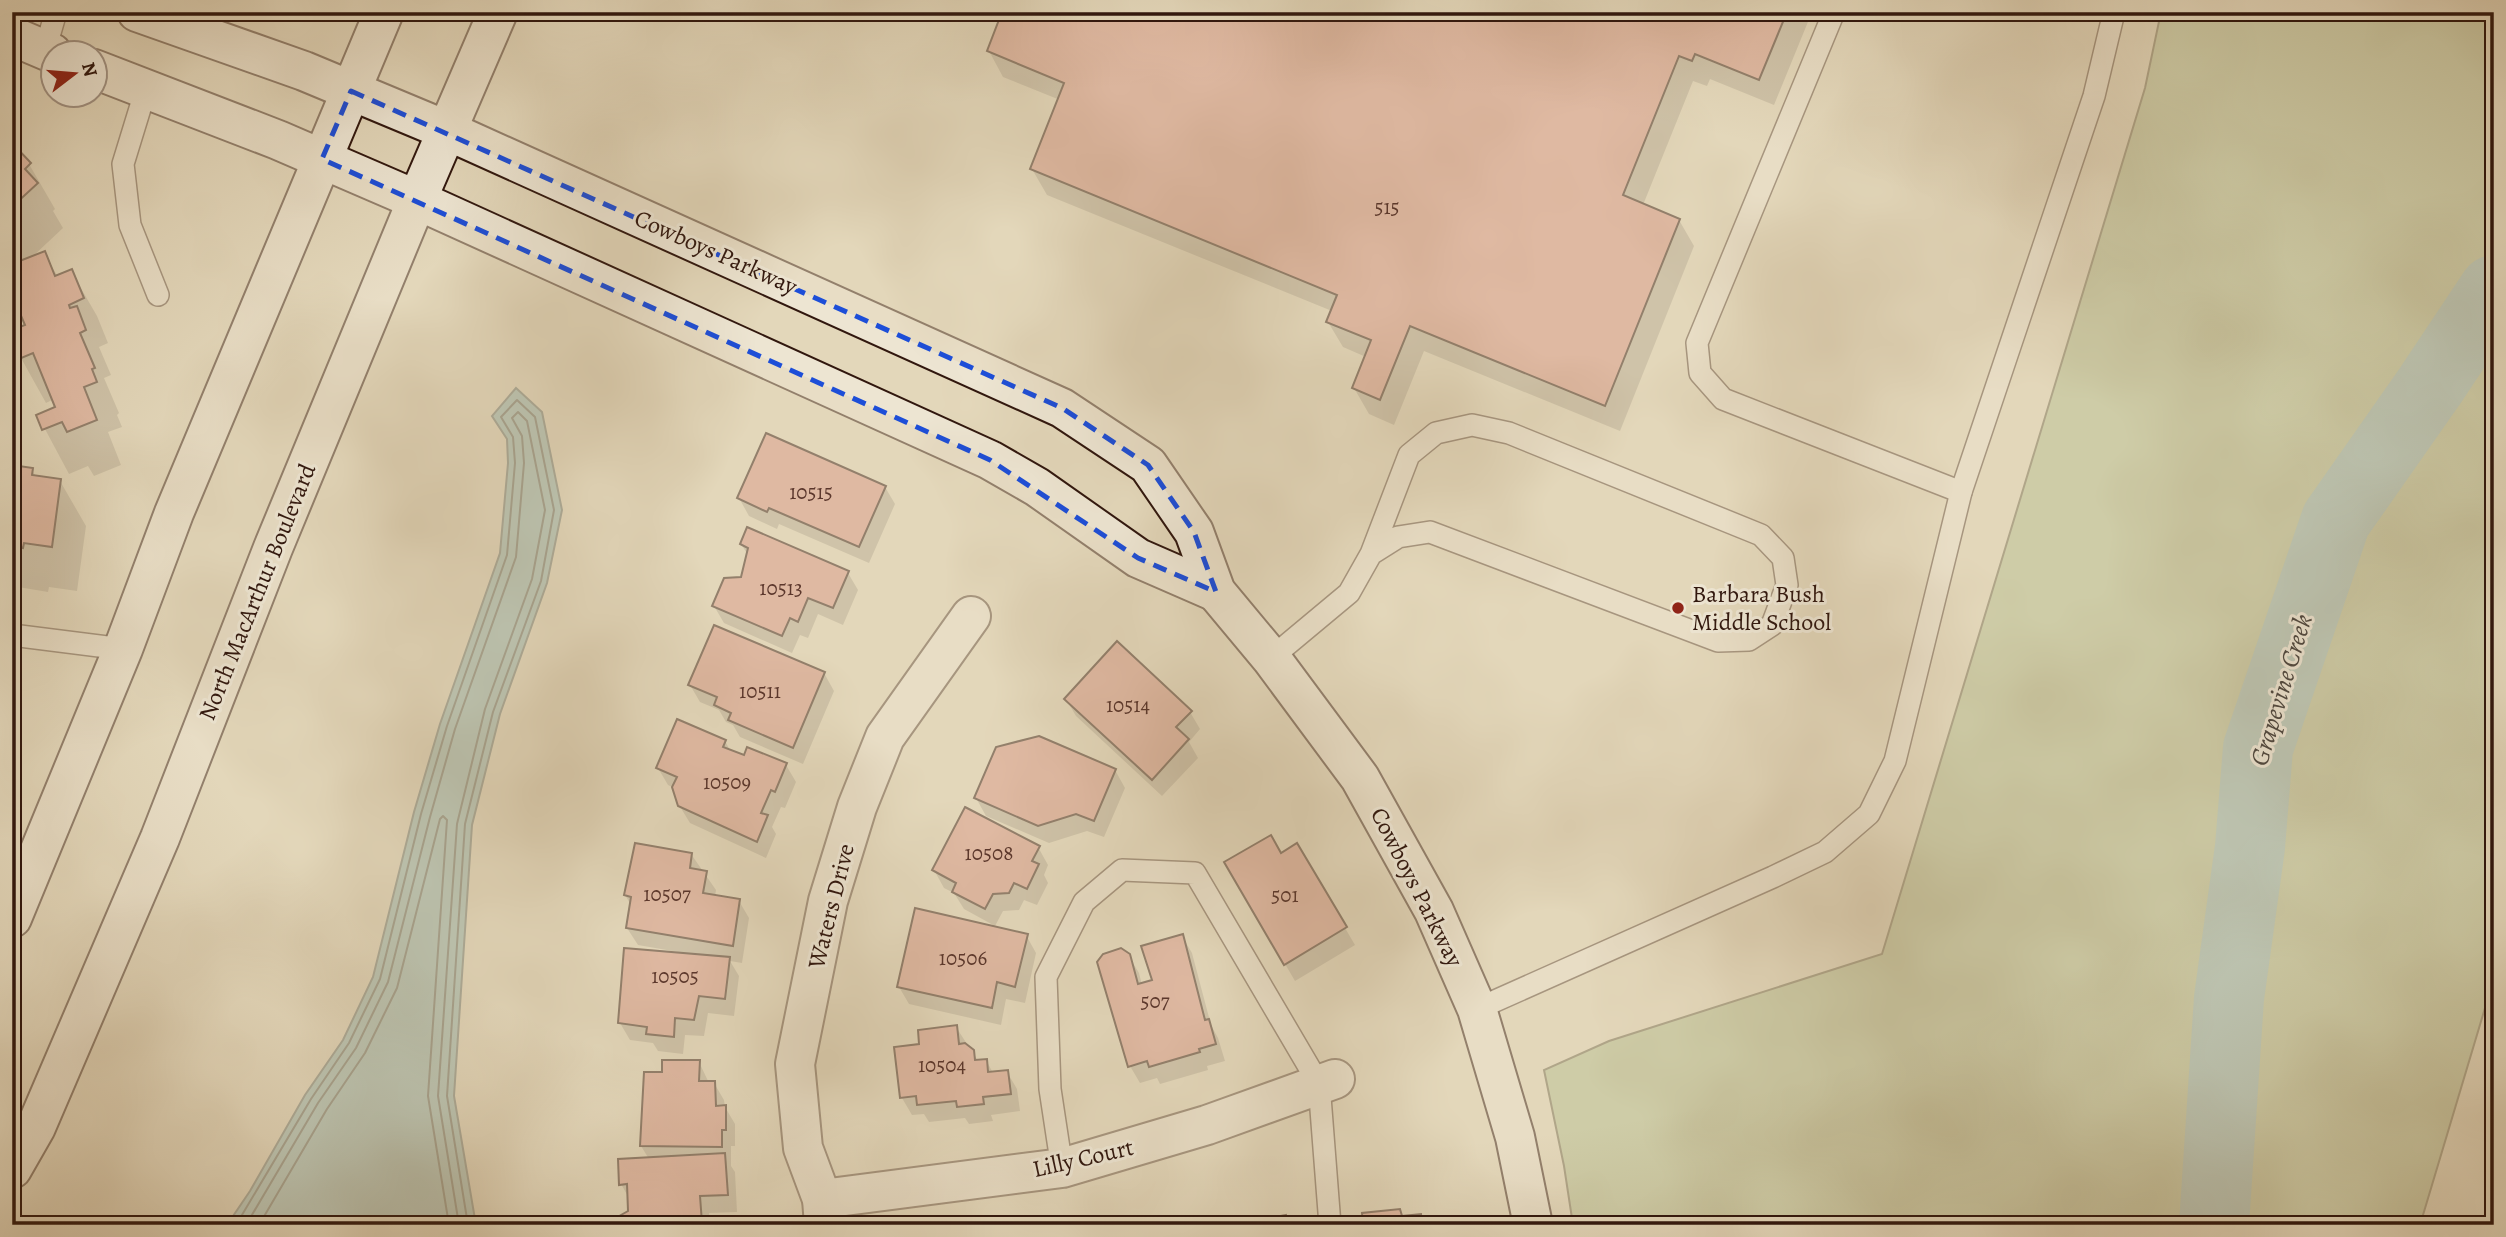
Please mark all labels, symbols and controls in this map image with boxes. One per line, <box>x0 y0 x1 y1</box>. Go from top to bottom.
north arrow <box>38 38 108 108</box>
text: N <box>75 59 104 80</box>
house number: 515 <box>1374 193 1400 221</box>
street label: Cowboys Parkway <box>630 202 803 302</box>
street label: North MacArthur Boulevard <box>191 459 323 725</box>
house number: 10515 <box>789 478 833 506</box>
house number: 10513 <box>759 574 803 602</box>
place label: Barbara Bush Middle School <box>1692 578 1831 638</box>
marker: Barbara Bush Middle School <box>1670 600 1686 616</box>
water label: Grapevine Creek <box>2241 610 2321 770</box>
house number: 10511 <box>739 677 781 705</box>
house number: 10514 <box>1106 691 1150 719</box>
house number: 10509 <box>703 768 751 796</box>
street label: Cowboys Parkway <box>1363 802 1471 972</box>
house number: 10508 <box>965 839 1013 867</box>
street label: Waters Drive <box>800 840 862 973</box>
house number: 10507 <box>643 880 691 908</box>
house number: 501 <box>1271 881 1299 909</box>
house number: 10506 <box>939 944 987 972</box>
house number: 10505 <box>651 962 699 990</box>
house number: 507 <box>1140 987 1170 1015</box>
house number: 10504 <box>918 1051 966 1079</box>
street label: Lilly Court <box>1029 1131 1137 1185</box>

